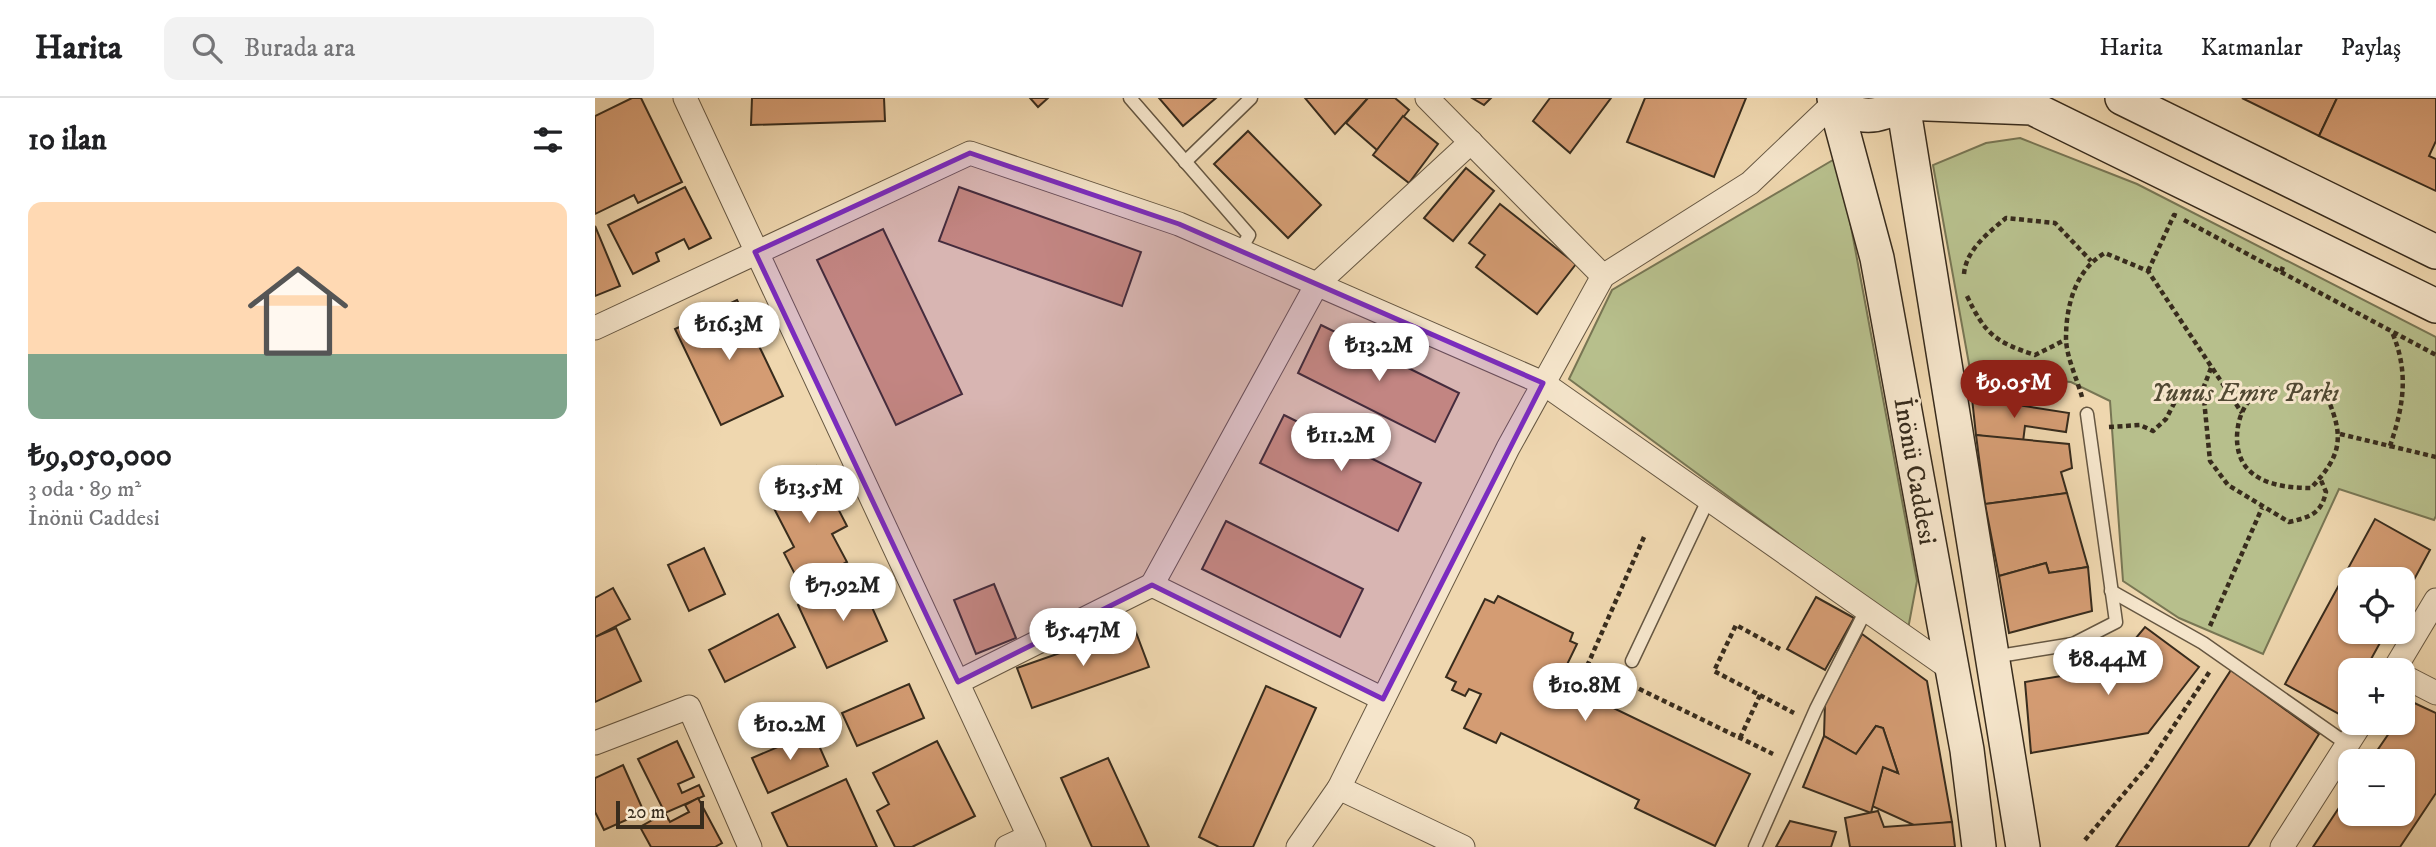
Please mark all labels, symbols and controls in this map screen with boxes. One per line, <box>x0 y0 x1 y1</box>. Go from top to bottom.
search box <box>164 17 654 80</box>
text: Harita <box>35 28 122 69</box>
icon: search <box>188 29 226 67</box>
text: Burada ara <box>244 32 355 65</box>
text: Harita <box>2099 33 2163 63</box>
text: Katmanlar <box>2201 33 2303 63</box>
text: Paylaş <box>2341 33 2401 63</box>
icon: filters <box>529 121 567 159</box>
text: 10 ilan <box>28 122 107 159</box>
icon: home <box>235 248 361 374</box>
pin: ₺16.3M <box>672 302 786 362</box>
text: ₺16.3M <box>695 310 763 339</box>
pin: ₺13.2M <box>1322 324 1436 383</box>
text: ₺13.2M <box>1345 331 1413 360</box>
pin: ₺9.05M <box>1957 360 2071 420</box>
text: ₺9.05M <box>1977 368 2051 397</box>
park label: Yunus Emre Parkı <box>2151 377 2339 410</box>
street label: İnönü Caddesi <box>1885 395 1945 547</box>
pin: ₺11.2M <box>1284 414 1398 473</box>
text: ₺11.2M <box>1307 421 1375 450</box>
text: ₺9,050,000 <box>28 438 172 475</box>
pin: ₺13.5M <box>752 466 866 525</box>
text: ₺13.5M <box>775 473 843 502</box>
text: 3 oda · 89 m² <box>28 475 141 504</box>
text: İnönü Caddesi <box>28 504 160 533</box>
pin: ₺7.92M <box>786 564 900 623</box>
map controls <box>2338 567 2415 826</box>
button: locate <box>2338 567 2415 644</box>
text: ₺7.92M <box>806 571 880 600</box>
pin: ₺5.47M <box>1026 608 1140 668</box>
text: ₺5.47M <box>1045 616 1121 645</box>
pin: ₺8.44M <box>2051 638 2165 697</box>
text: ₺8.44M <box>2069 645 2147 674</box>
button: + <box>2338 658 2415 735</box>
pin: ₺10.8M <box>1528 664 1642 723</box>
text: ₺10.8M <box>1549 671 1621 700</box>
pin: ₺10.2M <box>733 702 847 762</box>
text: ₺10.2M <box>754 710 826 739</box>
button: − <box>2338 749 2415 826</box>
scale bar <box>616 798 703 830</box>
text: 20 m <box>627 801 665 824</box>

